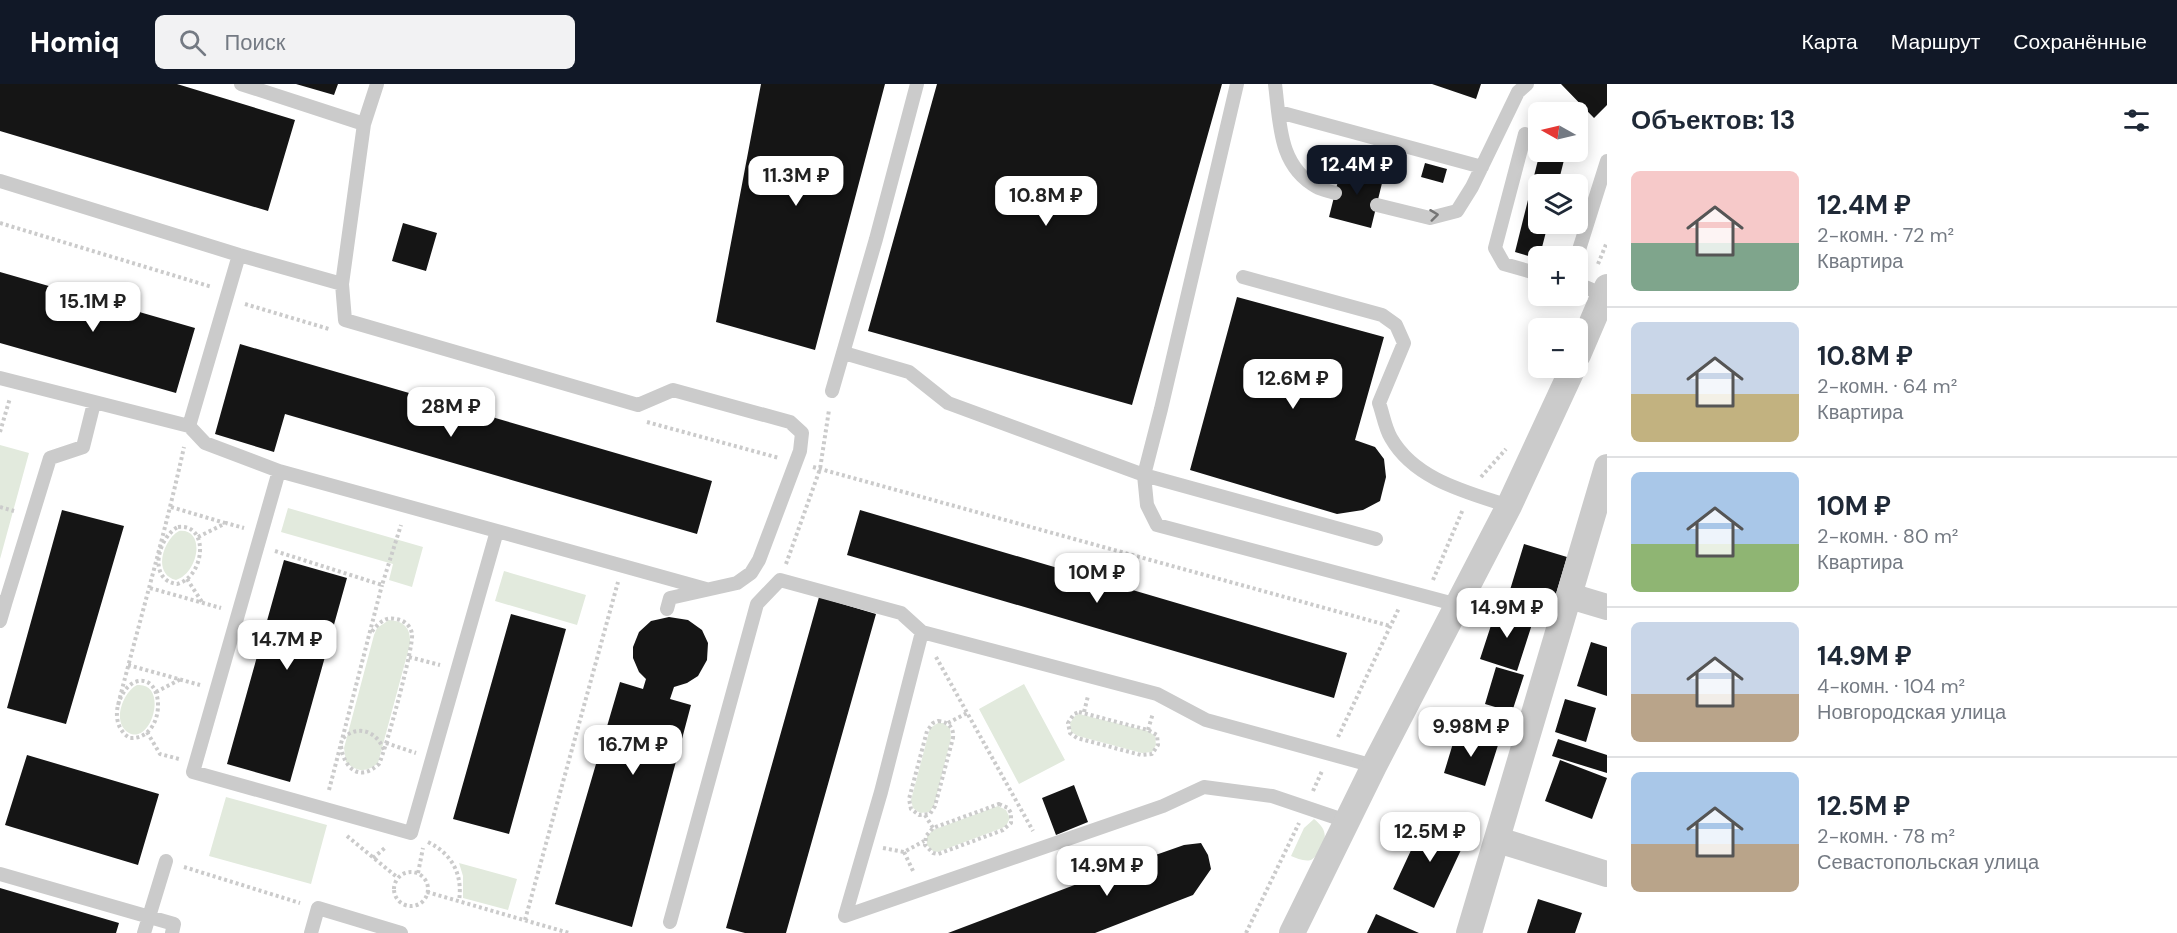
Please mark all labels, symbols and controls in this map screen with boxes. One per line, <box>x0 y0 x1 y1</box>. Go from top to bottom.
search box <box>155 15 575 69</box>
text: Homiq <box>30 24 119 61</box>
icon: search <box>176 26 209 59</box>
text: Поиск <box>224 28 285 57</box>
text: Карта <box>1802 28 1858 56</box>
text: Маршрут <box>1891 28 1980 56</box>
text: Сохранённые <box>2013 28 2147 56</box>
north arrow <box>1528 102 1588 162</box>
map controls <box>1528 102 1588 378</box>
text: Объектов: 13 <box>1631 103 1795 137</box>
icon: filters <box>2120 104 2153 137</box>
pin: 12.4M ₽ <box>1302 145 1412 196</box>
text: 12.4M ₽ <box>1321 151 1393 177</box>
pin: 11.3M ₽ <box>741 156 851 207</box>
text: 11.3M ₽ <box>762 162 830 188</box>
button: layers <box>1528 174 1588 234</box>
pin: 10.8M ₽ <box>991 176 1101 227</box>
text: 10.8M ₽ <box>1009 182 1083 208</box>
text: 12.4M ₽ <box>1817 188 1911 222</box>
icon: home <box>1679 195 1751 267</box>
one-way arrow <box>1429 209 1439 222</box>
text: 2-комн. · 72 m² <box>1817 222 1954 248</box>
button: + <box>1528 246 1588 306</box>
text: Квартира <box>1817 248 1903 274</box>
pin: 15.1M ₽ <box>38 282 148 333</box>
text: 15.1M ₽ <box>60 288 126 314</box>
button: − <box>1528 318 1588 378</box>
text: 10.8M ₽ <box>1817 339 1913 373</box>
icon: home <box>1679 346 1751 418</box>
pin: 12.6M ₽ <box>1238 359 1348 410</box>
text: 12.6M ₽ <box>1257 365 1329 391</box>
text: 2-комн. · 64 m² <box>1817 373 1957 399</box>
pin: 28M ₽ <box>409 387 493 438</box>
text: 28M ₽ <box>421 393 481 419</box>
text: Квартира <box>1817 399 1903 425</box>
text: 10M ₽ <box>1817 489 1891 523</box>
icon: home <box>1679 496 1751 568</box>
text: 2-комн. · 80 m² <box>1817 523 1958 549</box>
text: Квартира <box>1817 549 1903 575</box>
pin: 10M ₽ <box>1055 553 1139 604</box>
text: 10M ₽ <box>1069 559 1125 585</box>
pin: 14.9M ₽ <box>1452 588 1562 639</box>
text: 14.9M ₽ <box>1471 594 1543 620</box>
pin: 14.7M ₽ <box>232 620 342 671</box>
text: 14.7M ₽ <box>252 626 322 652</box>
text: 14.9M ₽ <box>1817 639 1912 673</box>
icon: home <box>1679 646 1751 718</box>
text: 4-комн. · 104 m² <box>1817 673 1965 699</box>
text: Новгородская улица <box>1817 699 2006 725</box>
pin: 9.98M ₽ <box>1416 707 1526 758</box>
text: 9.98M ₽ <box>1432 713 1510 739</box>
pin: 16.7M ₽ <box>578 725 688 776</box>
text: 16.7M ₽ <box>598 731 668 757</box>
text: 12.5M ₽ <box>1817 789 1910 823</box>
icon: home <box>1679 796 1751 868</box>
pin: 12.5M ₽ <box>1375 812 1485 863</box>
text: 12.5M ₽ <box>1394 818 1466 844</box>
text: 2-комн. · 78 m² <box>1817 823 1955 849</box>
pin: 14.9M ₽ <box>1052 846 1162 897</box>
text: Севастопольская улица <box>1817 849 2039 875</box>
text: 14.9M ₽ <box>1071 852 1143 878</box>

